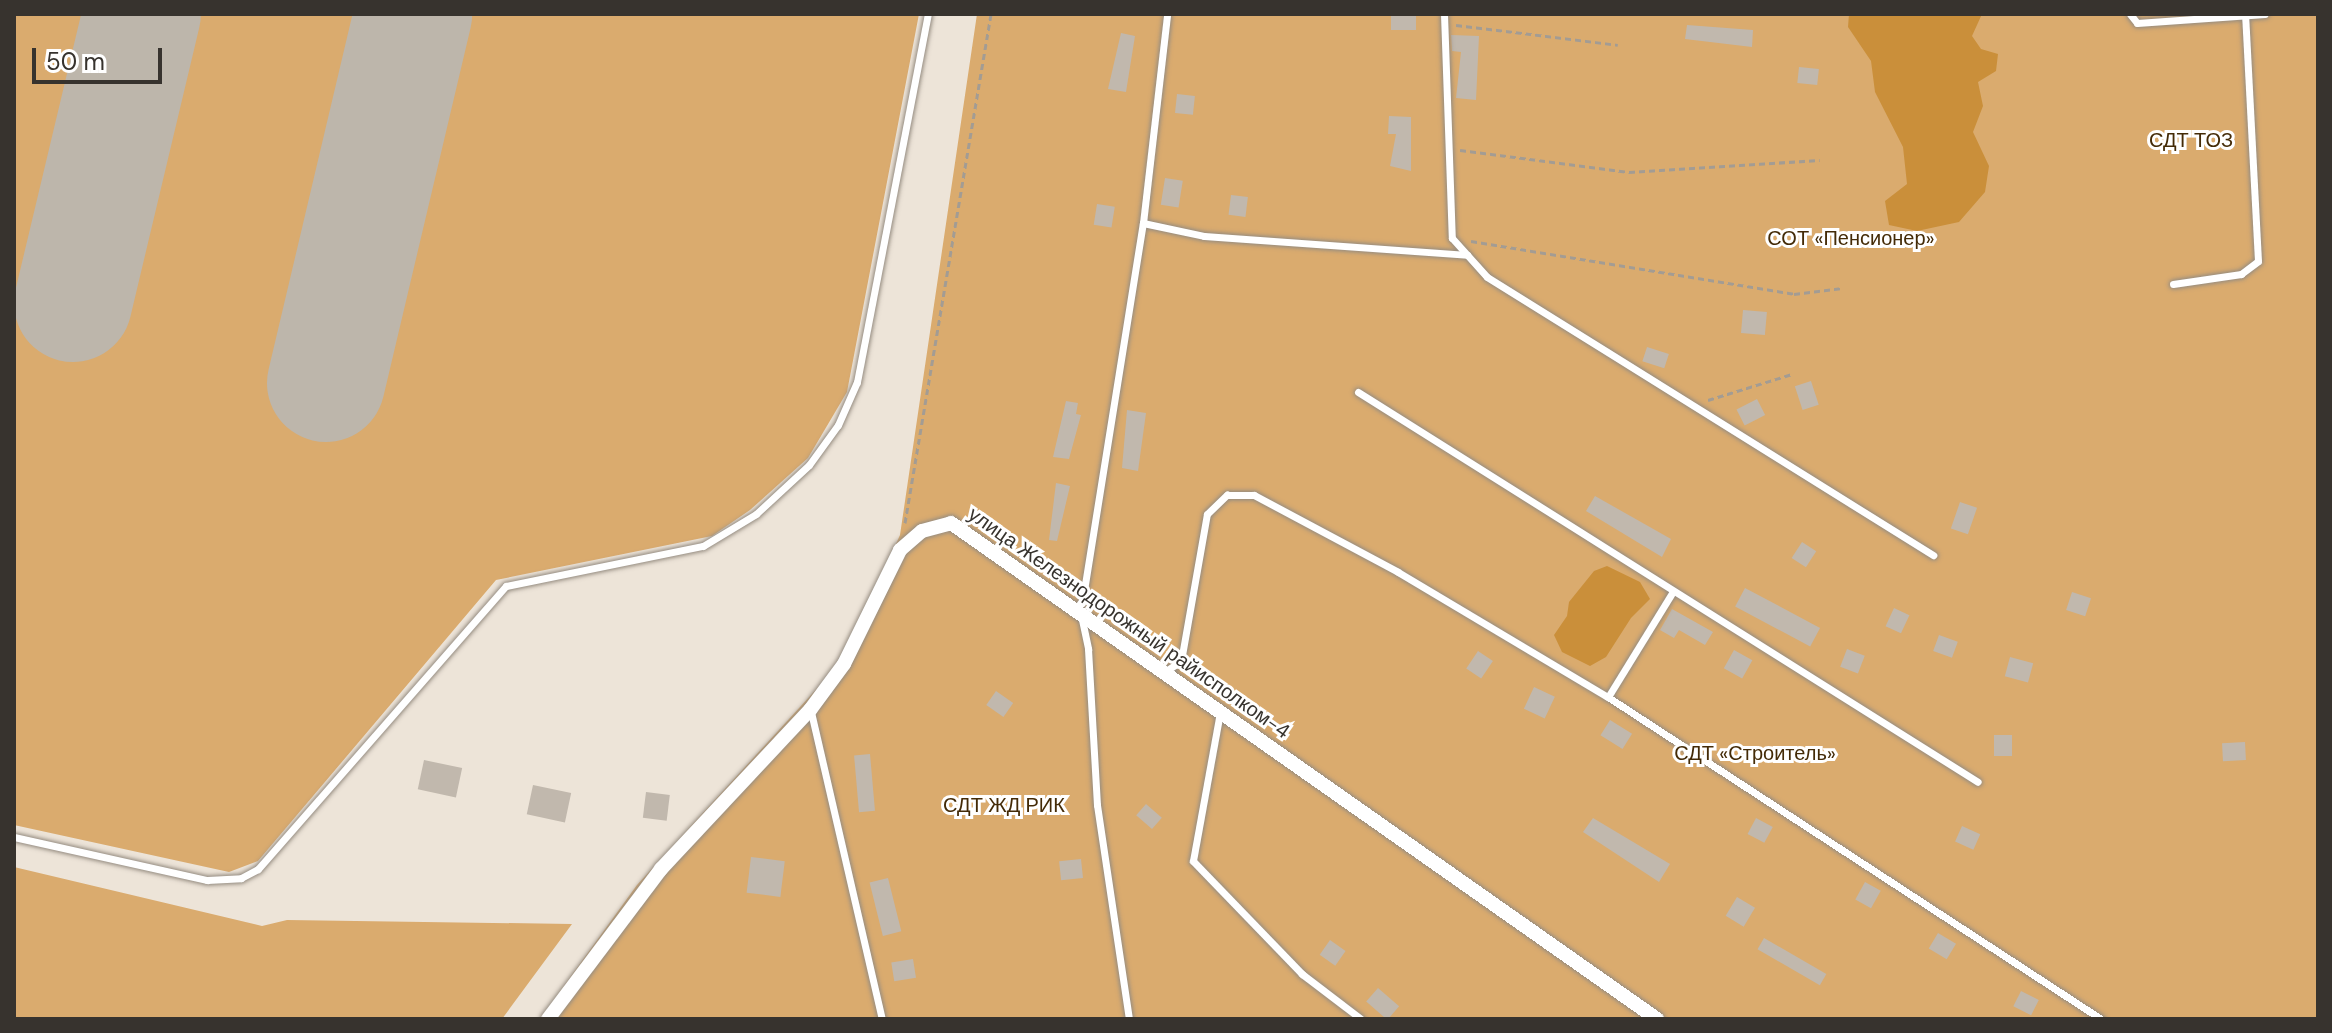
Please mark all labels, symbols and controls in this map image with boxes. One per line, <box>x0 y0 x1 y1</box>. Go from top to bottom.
scale bar <box>36 32 166 82</box>
text: 50 m <box>46 46 105 77</box>
park label: СДТ ТОЗ <box>2149 128 2233 152</box>
park label: СОТ «Пенсионер» <box>1767 226 1935 250</box>
street label: улица Железнодорожный райисполком-4 <box>964 502 1294 744</box>
park label: СДТ «Строитель» <box>1674 741 1836 765</box>
park label: СДТ ЖД РИК <box>943 793 1065 817</box>

